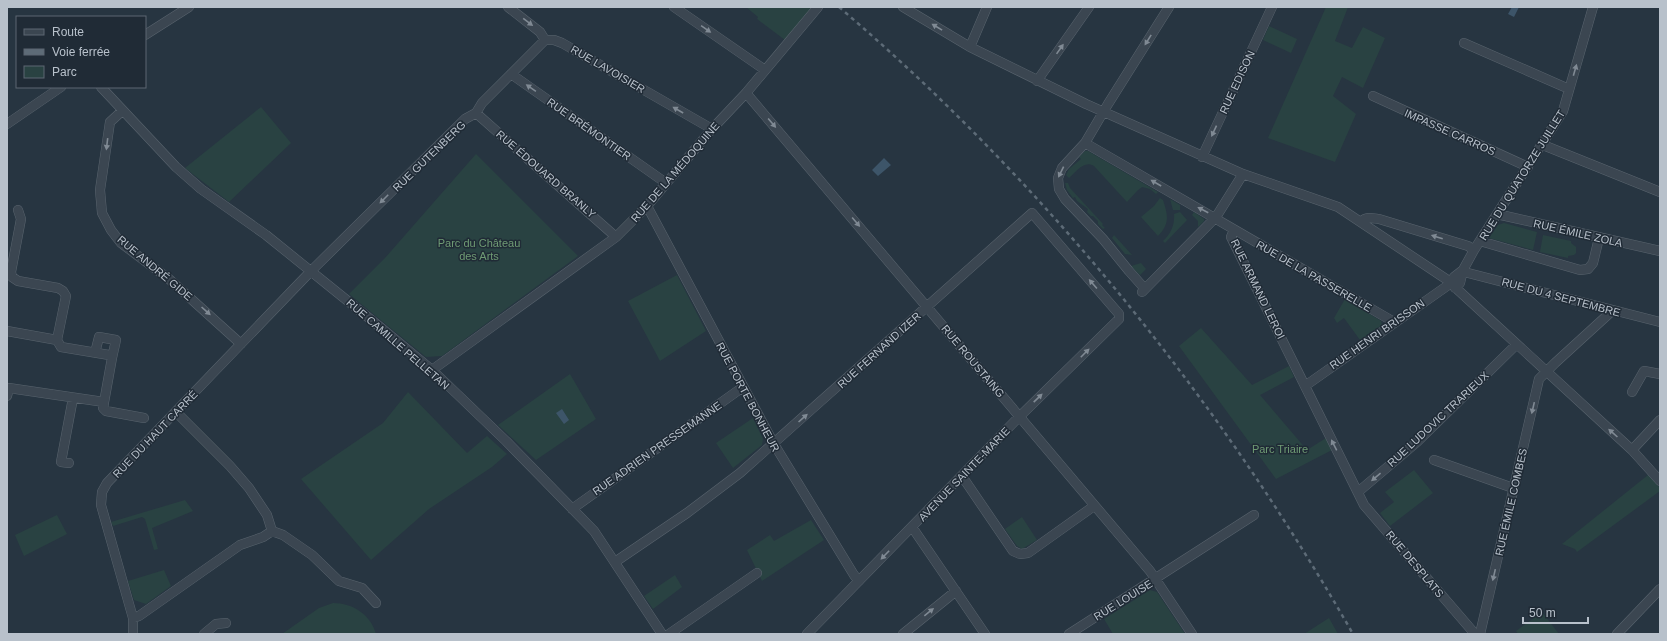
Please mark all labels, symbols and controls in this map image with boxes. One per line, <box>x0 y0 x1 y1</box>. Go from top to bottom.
legend <box>16 16 146 88</box>
one-way arrow <box>523 18 534 26</box>
one-way arrow <box>931 23 943 30</box>
text: Route <box>52 25 84 39</box>
one-way arrow <box>701 25 712 33</box>
one-way arrow <box>1145 34 1152 46</box>
street label: RUE LAVOISIER <box>569 43 647 95</box>
one-way arrow <box>1056 44 1064 54</box>
text: Voie ferrée <box>52 45 110 59</box>
street label: RUE EDISON <box>1217 48 1257 116</box>
one-way arrow <box>1572 63 1578 75</box>
text: Parc <box>52 65 77 79</box>
one-way arrow <box>526 84 537 92</box>
street label: RUE BRÉMONTIER <box>545 96 633 163</box>
one-way arrow <box>672 107 684 114</box>
street label: IMPASSE CARROS <box>1403 107 1497 157</box>
street label: RUE DU QUATORZE JUILLET <box>1477 107 1567 242</box>
one-way arrow <box>767 117 776 128</box>
street label: RUE GUTENBERG <box>390 118 468 194</box>
street label: RUE DE LA MÉDOQUINE <box>628 120 722 224</box>
one-way arrow <box>1211 125 1217 137</box>
street label: RUE ÉDOUARD BRANLY <box>494 128 599 221</box>
one-way arrow <box>104 138 110 150</box>
one-way arrow <box>1058 166 1064 178</box>
one-way arrow <box>1150 180 1162 187</box>
one-way arrow <box>379 194 389 204</box>
one-way arrow <box>1197 207 1209 213</box>
one-way arrow <box>851 216 860 227</box>
street label: RUE ÉMILE ZOLA <box>1532 217 1624 249</box>
street label: RUE ANDRÉ GIDE <box>115 233 195 303</box>
one-way arrow <box>1431 234 1443 240</box>
park label: Parc du Château des Arts <box>438 237 520 262</box>
street label: RUE ARMAND LEROI <box>1229 237 1287 341</box>
street label: RUE DE LA PASSERELLE <box>1254 238 1374 314</box>
street label: RUE DU 4 SEPTEMBRE <box>1500 275 1622 319</box>
one-way arrow <box>1089 279 1098 290</box>
street label: RUE CAMILLE PELLETAN <box>344 296 452 392</box>
street label: RUE HENRI BRISSON <box>1327 297 1427 371</box>
one-way arrow <box>201 307 211 316</box>
street label: RUE FERNAND IZER <box>835 310 923 390</box>
street label: RUE ROUSTAING <box>939 322 1007 400</box>
street label: RUE PORTE BONHEUR <box>714 340 782 454</box>
one-way arrow <box>1080 348 1090 358</box>
street label: RUE LUDOVIC TRARIEUX <box>1385 369 1491 469</box>
street label: RUE DU HAUT CARRÉ <box>110 388 200 480</box>
one-way arrow <box>1033 393 1043 403</box>
street label: RUE ADRIEN PRESSEMANNE <box>590 399 724 497</box>
one-way arrow <box>1529 401 1535 414</box>
one-way arrow <box>797 414 808 423</box>
street label: AVENUE SAINTE-MARIE <box>916 425 1012 523</box>
one-way arrow <box>1608 428 1618 438</box>
one-way arrow <box>1331 439 1337 450</box>
park label: Parc Triaire <box>1252 443 1308 455</box>
street label: RUE ÉMILE COMBES <box>1493 447 1529 557</box>
one-way arrow <box>1371 472 1381 481</box>
street label: RUE DESPLATS <box>1384 528 1446 600</box>
one-way arrow <box>880 550 889 560</box>
one-way arrow <box>1490 569 1496 581</box>
street label: RUE LOUISE <box>1092 577 1154 623</box>
scale bar <box>1523 599 1588 625</box>
text: 50 m <box>1529 606 1556 620</box>
one-way arrow <box>924 608 934 617</box>

